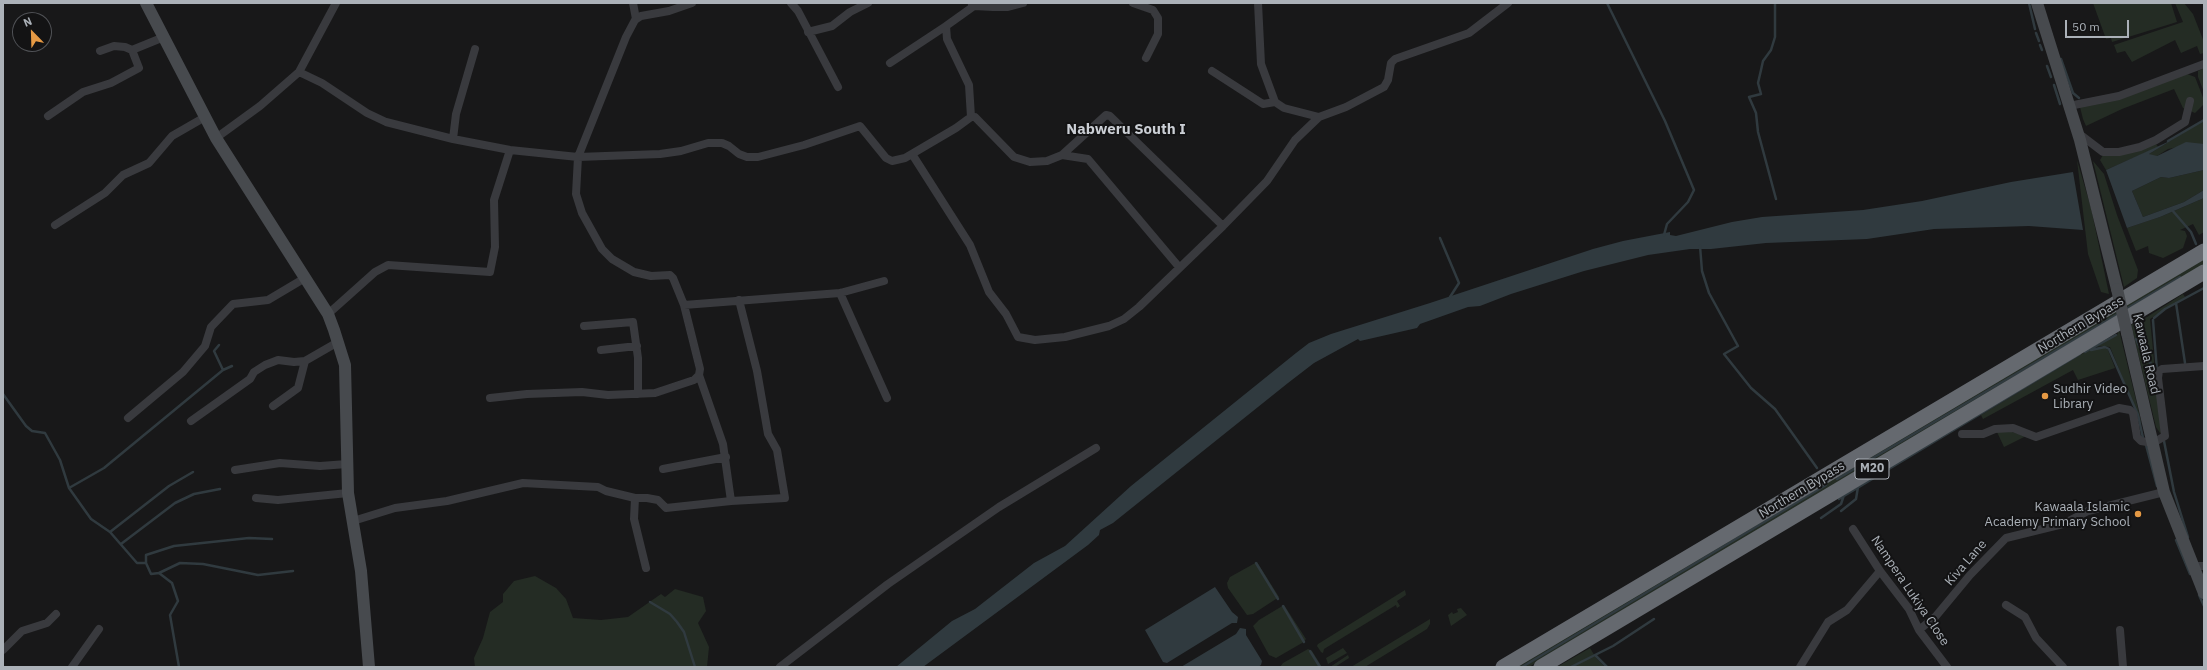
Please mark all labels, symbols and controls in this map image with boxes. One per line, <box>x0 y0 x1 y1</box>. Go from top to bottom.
north arrow <box>12 12 52 52</box>
scale bar <box>2067 12 2131 38</box>
text: N <box>21 14 34 30</box>
text: 50 m <box>2072 19 2100 34</box>
district label: Nabweru South I <box>1066 121 1186 139</box>
street label: Northern Bypass <box>2035 293 2127 357</box>
street label: Kawaala Road <box>2129 312 2163 396</box>
place label: Sudhir Video Library <box>2053 381 2127 412</box>
marker: Sudhir Video Library <box>2040 391 2050 401</box>
street label: Northern Bypass <box>1756 458 1848 522</box>
road number: M20 <box>1855 459 1889 479</box>
place label: Kawaala Islamic Academy Primary School <box>1985 499 2130 530</box>
marker: Kawaala Islamic Academy Primary School <box>2133 509 2143 519</box>
street label: Nampera Lukiya Close <box>1867 533 1953 649</box>
street label: Kiva Lane <box>1942 537 1990 589</box>

